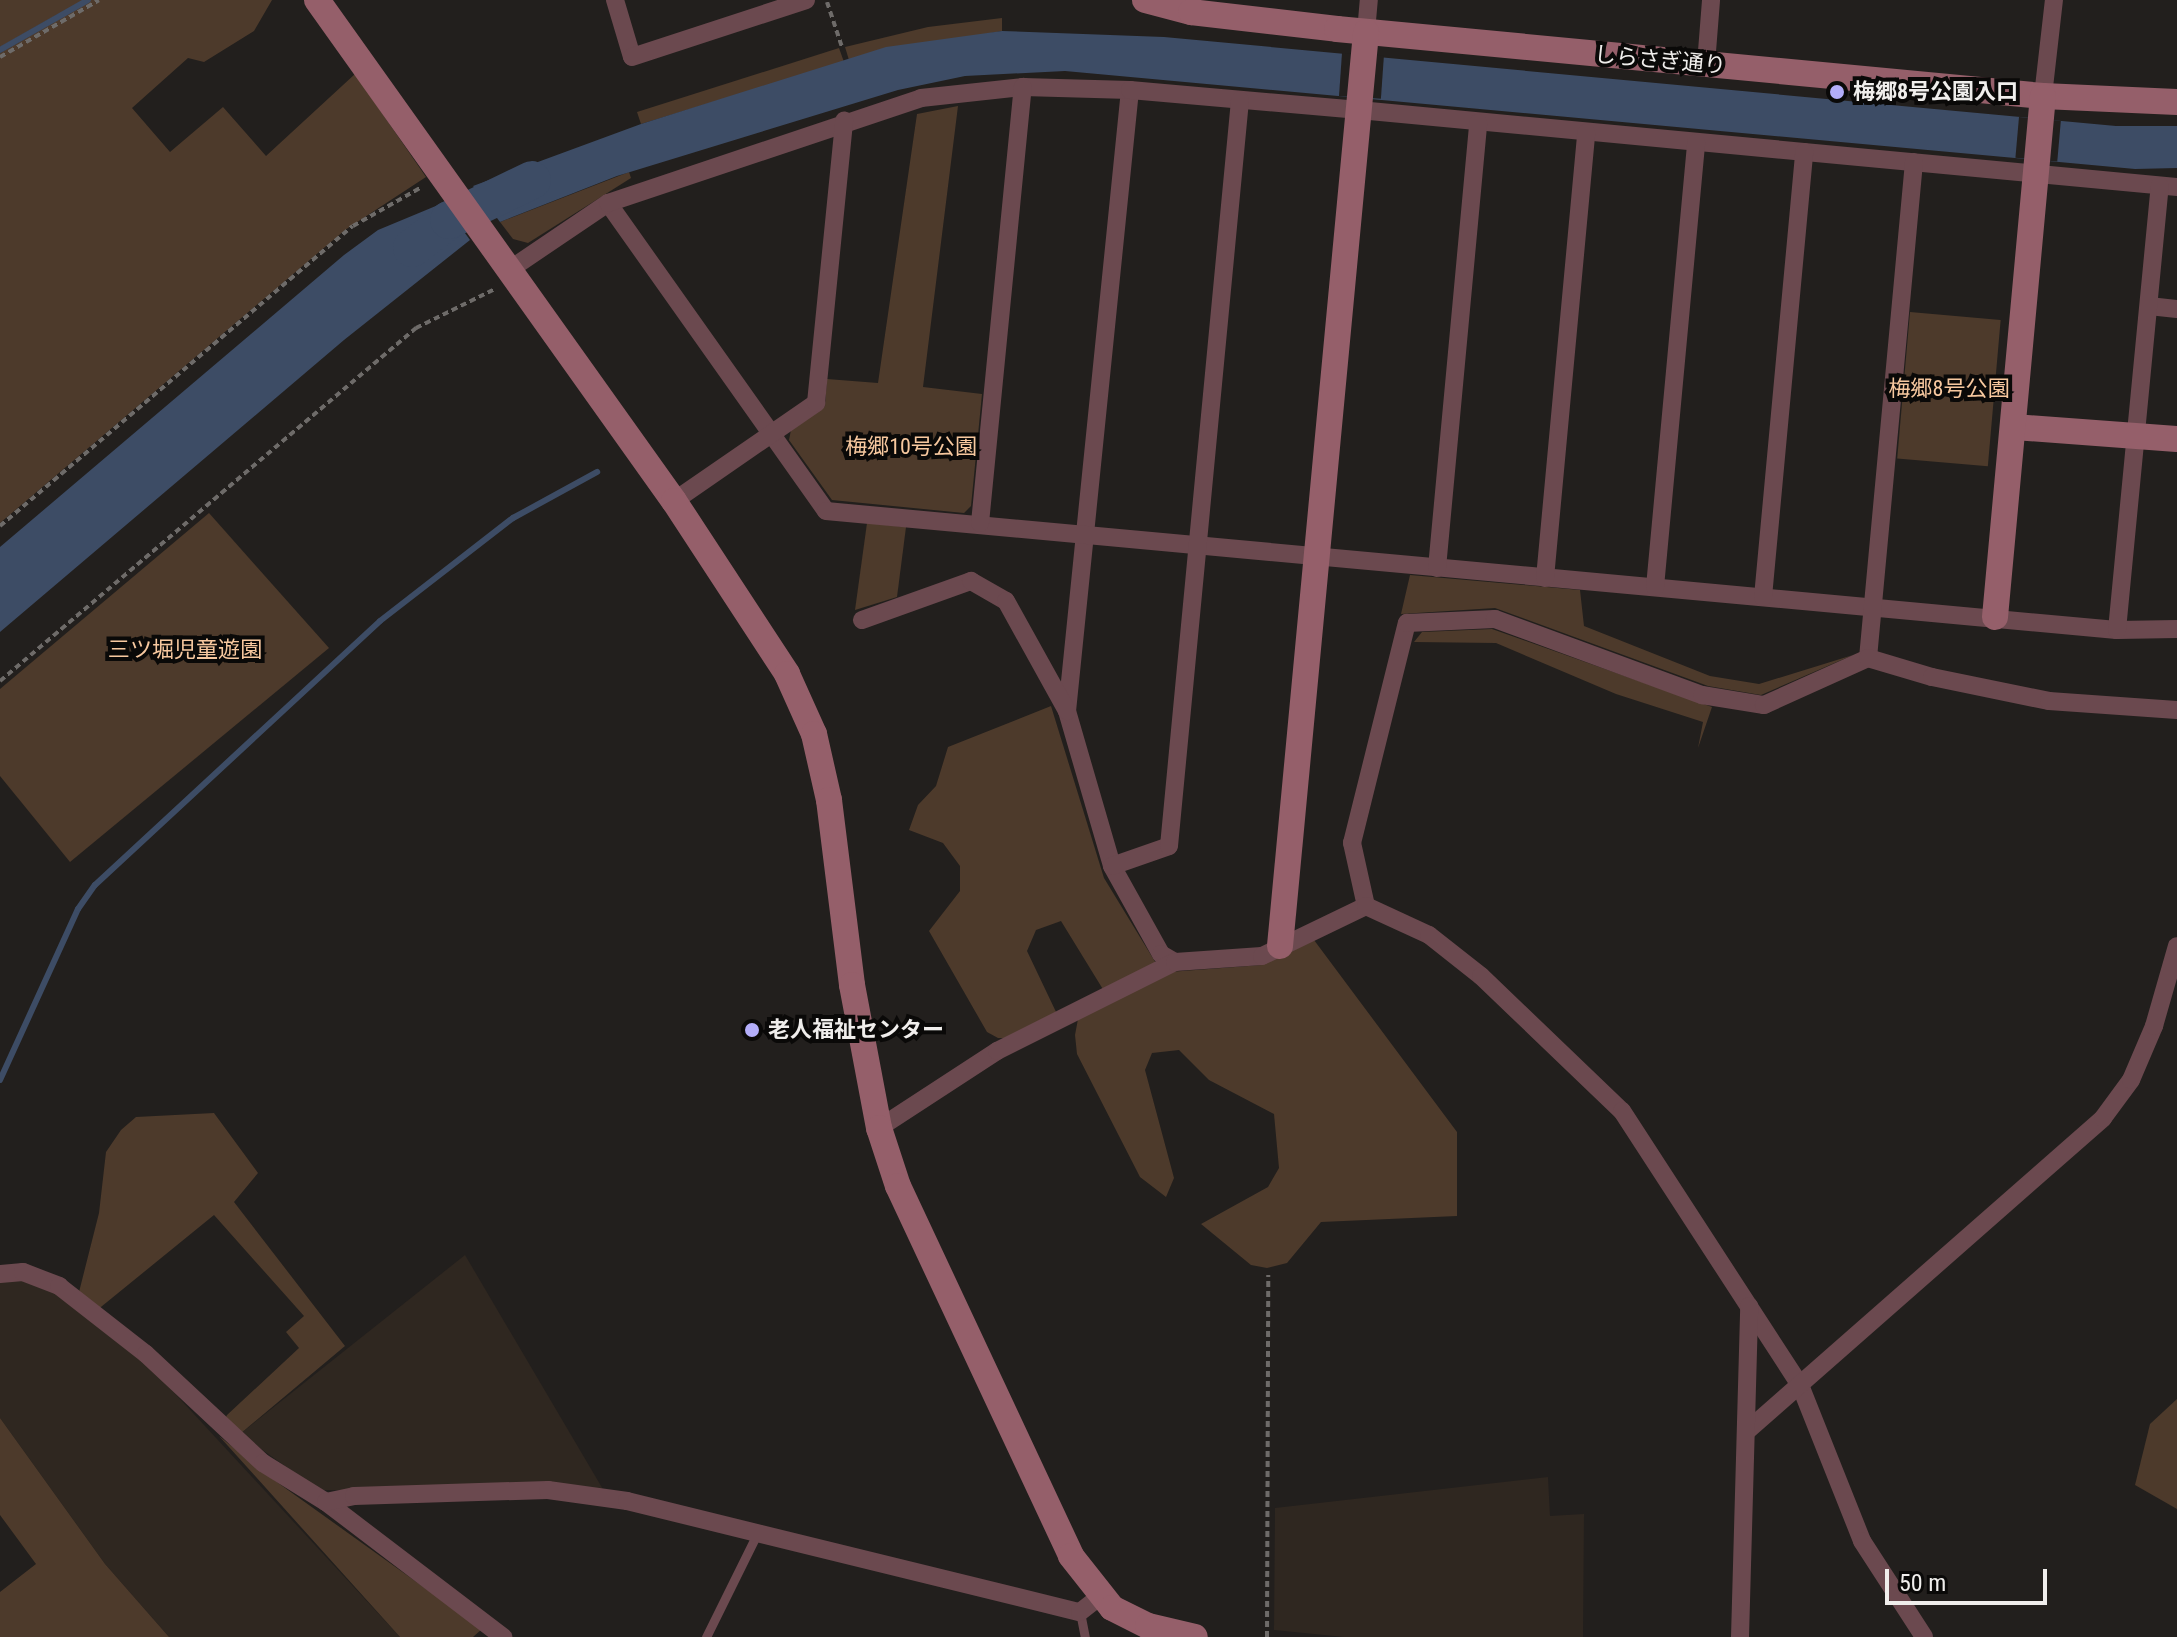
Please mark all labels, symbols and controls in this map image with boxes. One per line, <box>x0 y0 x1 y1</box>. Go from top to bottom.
street label: しらさぎ通り <box>1593 41 1727 79</box>
place label: 梅郷8号公園入口 <box>1853 79 2018 105</box>
marker: 梅郷8号公園入口 <box>1828 83 1846 101</box>
park label: 梅郷8号公園 <box>1889 376 2009 402</box>
park label: 梅郷10号公園 <box>845 434 977 460</box>
park label: 三ツ堀児童遊園 <box>108 637 262 663</box>
place label: 老人福祉センター <box>768 1017 944 1043</box>
marker: 老人福祉センター <box>743 1021 761 1039</box>
scale bar <box>1889 1553 2051 1603</box>
text: 50 m <box>1899 1569 1946 1597</box>

